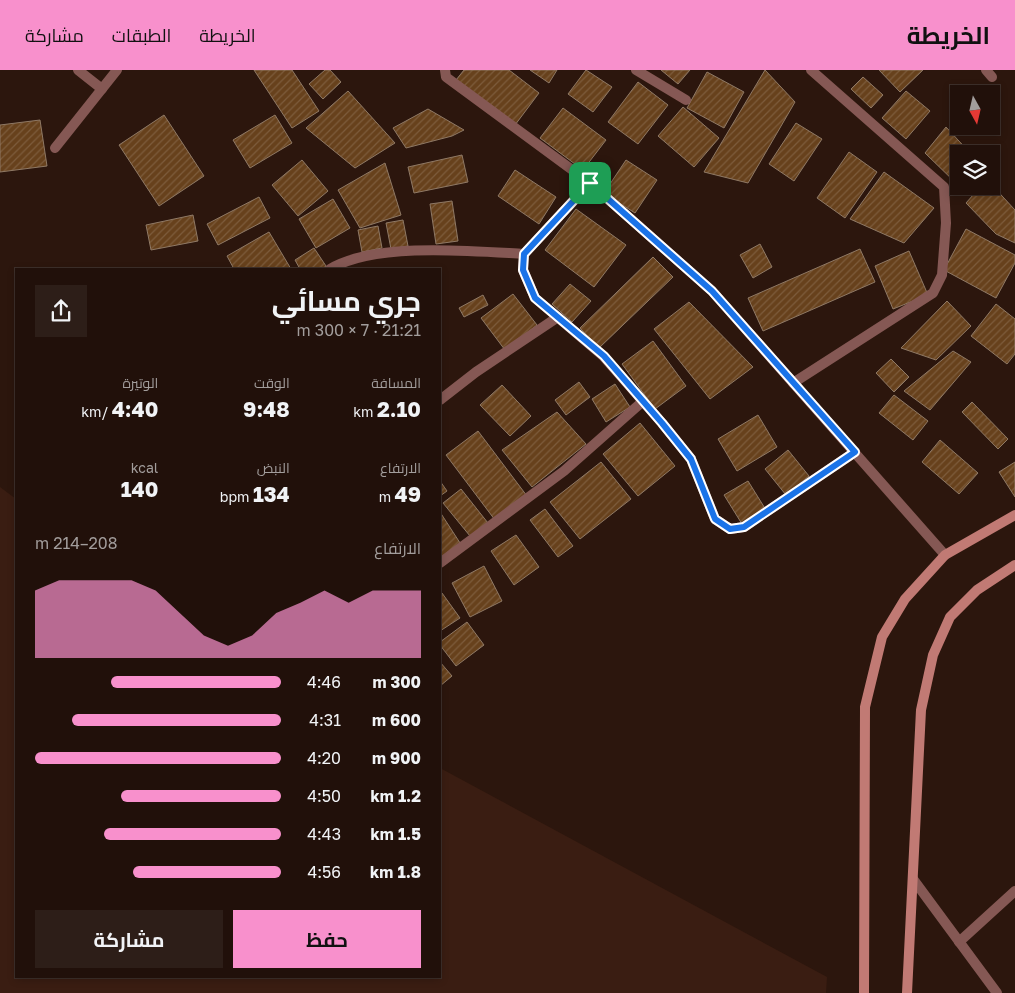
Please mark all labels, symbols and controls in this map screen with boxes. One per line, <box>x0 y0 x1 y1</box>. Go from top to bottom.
text: الخريطة <box>907 20 990 49</box>
text: مشاركة <box>25 24 84 46</box>
text: الطبقات <box>112 24 171 46</box>
text: الخريطة <box>199 24 256 46</box>
north arrow <box>950 85 1000 135</box>
map controls <box>950 85 1000 195</box>
button: layers <box>950 145 1000 195</box>
pin <box>569 162 611 204</box>
icon: arrive <box>576 169 604 197</box>
text: جري مسائي <box>272 284 421 317</box>
button: share <box>35 285 87 337</box>
text: 21:21 · 7 × 300 m <box>297 320 421 340</box>
text: الوتيرة <box>122 374 158 391</box>
text: الوقت <box>254 374 290 391</box>
text: المسافة <box>371 374 421 391</box>
text: 4:40 <box>112 396 158 422</box>
text: 9:48 <box>243 396 290 422</box>
text: 2.10 <box>377 396 421 422</box>
text: /km <box>81 403 112 420</box>
text: km <box>353 403 377 420</box>
text: kcal <box>131 459 158 476</box>
text: النبض <box>257 459 290 476</box>
text: الارتفاع <box>380 459 421 476</box>
text: 140 <box>121 476 158 502</box>
text: 134 <box>253 481 290 507</box>
text: 49 <box>395 481 421 507</box>
text: bpm <box>220 488 253 505</box>
text: m <box>379 488 395 505</box>
text: 208–214 m <box>35 533 117 553</box>
text: الارتفاع <box>374 538 421 558</box>
text: 4:46 <box>307 672 341 692</box>
text: 300 m <box>372 672 421 692</box>
text: 4:31 <box>309 710 341 730</box>
text: 600 m <box>372 710 421 730</box>
text: 4:20 <box>307 748 341 768</box>
text: 900 m <box>372 748 421 768</box>
text: 4:50 <box>307 786 341 806</box>
text: 1.2 km <box>371 786 421 806</box>
text: 4:43 <box>307 824 341 844</box>
text: 1.5 km <box>371 824 421 844</box>
text: 4:56 <box>307 862 341 882</box>
text: 1.8 km <box>370 862 421 882</box>
button: مشاركة <box>35 910 223 968</box>
button: حفظ <box>233 910 421 968</box>

